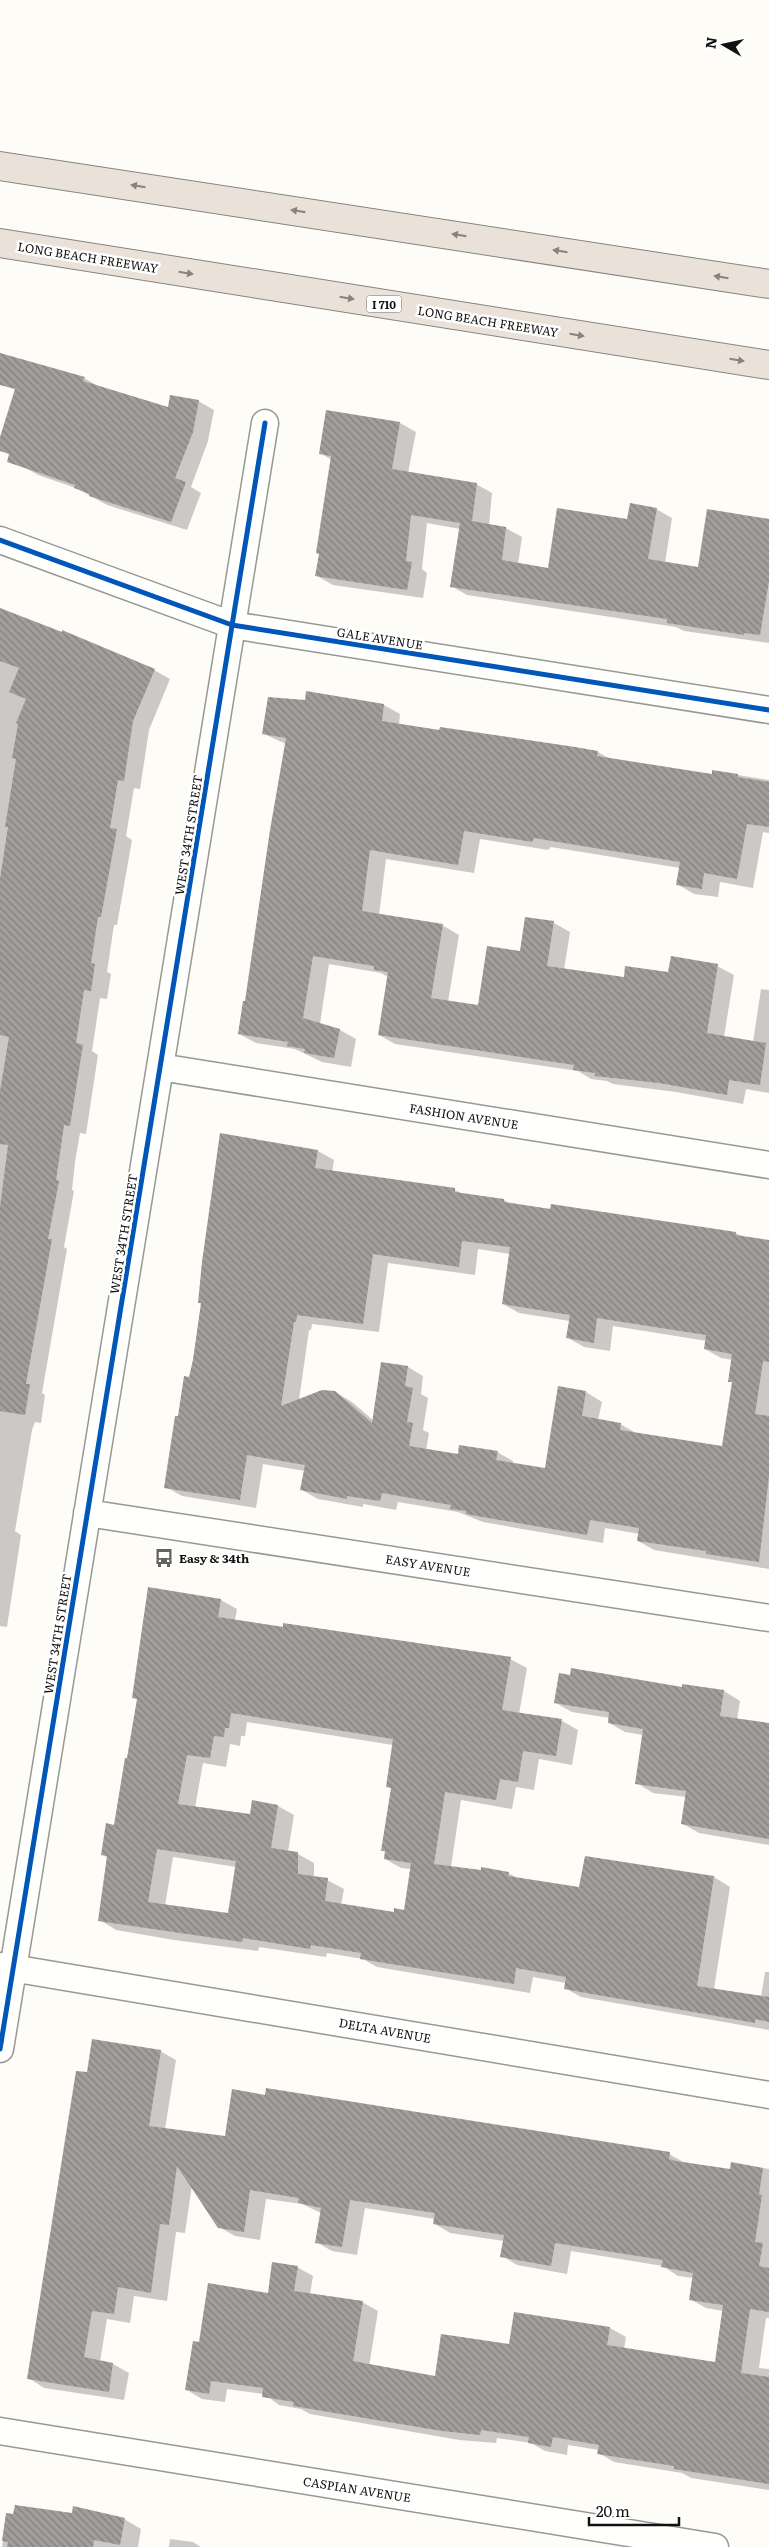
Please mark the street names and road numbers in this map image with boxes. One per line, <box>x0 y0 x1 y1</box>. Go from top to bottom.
street label: LONG BEACH FREEWAY <box>16 237 160 277</box>
road number: I 710 <box>366 296 402 312</box>
street label: LONG BEACH FREEWAY <box>416 301 560 341</box>
street label: GALE AVENUE <box>336 622 425 654</box>
street label: WEST 34TH STREET <box>170 773 206 896</box>
street label: FASHION AVENUE <box>408 1098 520 1134</box>
street label: WEST 34TH STREET <box>105 1172 141 1295</box>
street label: EASY AVENUE <box>384 1549 472 1581</box>
street label: WEST 34TH STREET <box>39 1572 75 1695</box>
street label: DELTA AVENUE <box>337 2013 433 2047</box>
street label: CASPIAN AVENUE <box>302 2472 413 2506</box>

